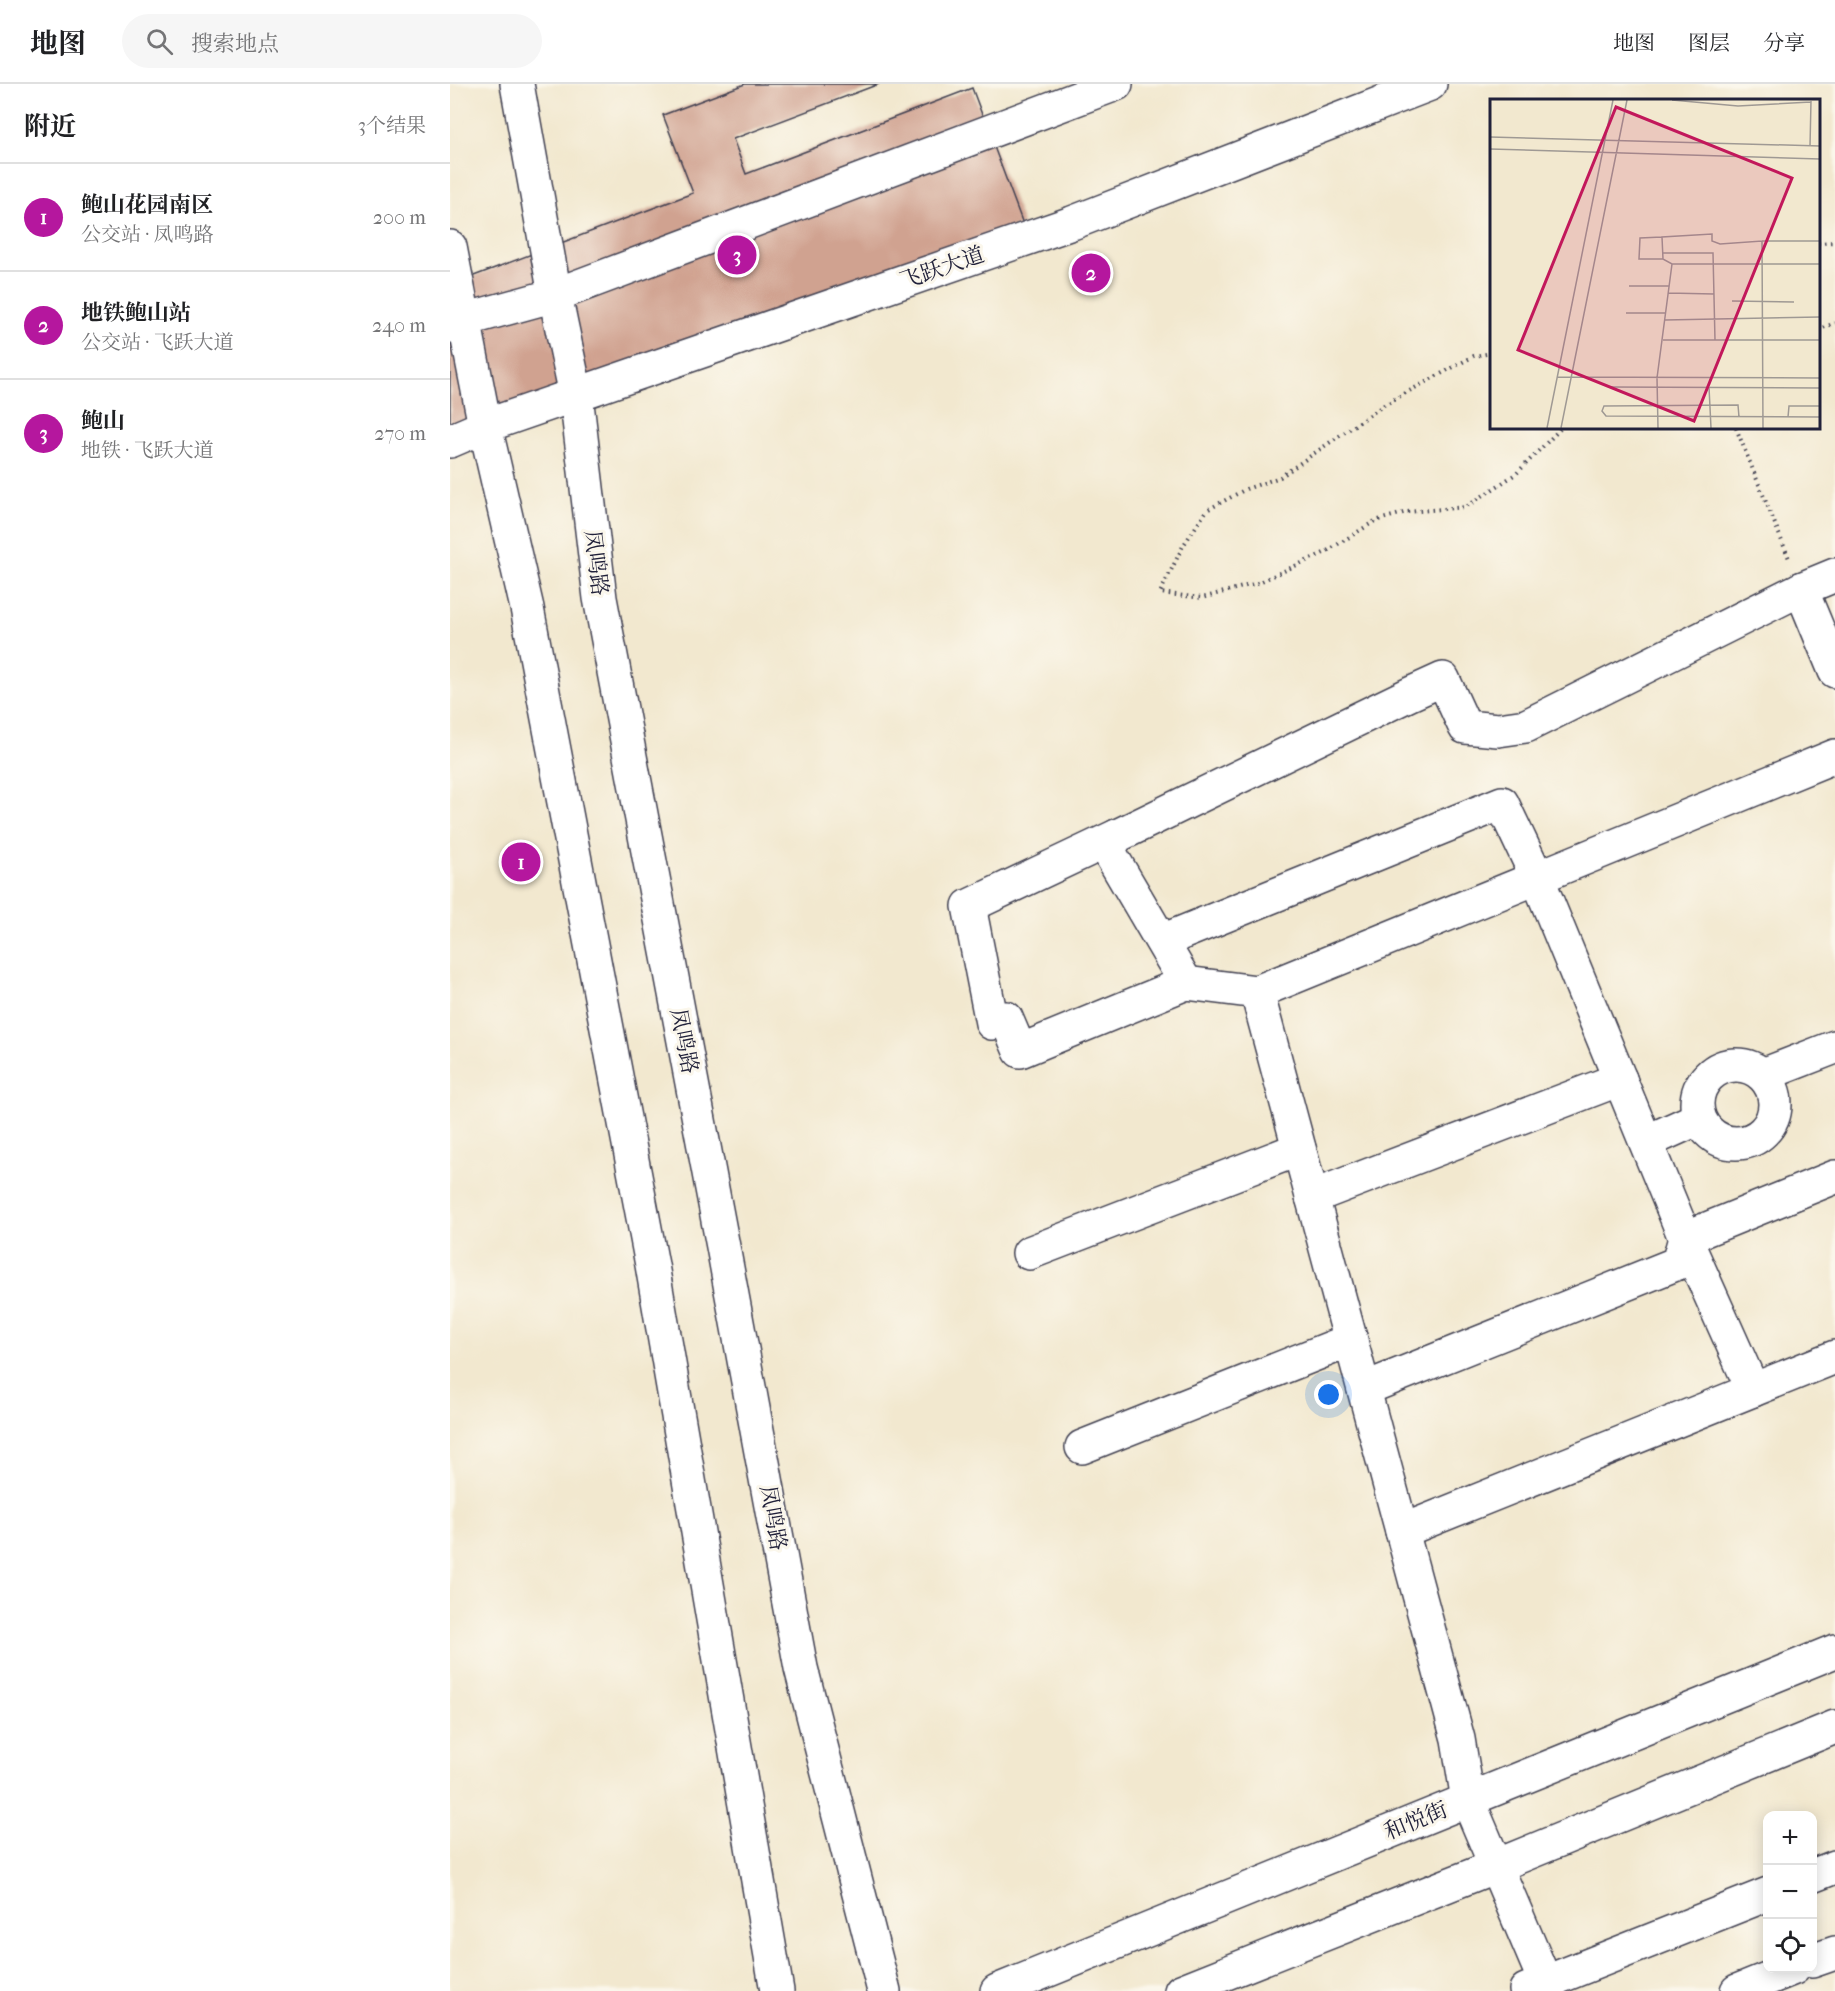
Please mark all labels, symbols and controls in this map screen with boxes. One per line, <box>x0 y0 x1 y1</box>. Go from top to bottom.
search box <box>122 14 542 68</box>
icon: search <box>143 25 176 58</box>
text: 地图 <box>30 27 86 60</box>
text: 搜索地点 <box>191 31 279 57</box>
text: 地图 <box>1613 31 1655 55</box>
text: 图层 <box>1688 31 1730 55</box>
text: 分享 <box>1763 31 1805 55</box>
inset map <box>1490 99 1820 429</box>
text: 附近 <box>24 111 76 142</box>
text: 3个结果 <box>358 114 426 137</box>
text: 鲍山花园南区 <box>81 192 213 218</box>
text: 1 <box>40 206 47 229</box>
text: 200 m <box>373 206 426 229</box>
text: 公交站 · 凤鸣路 <box>81 223 214 246</box>
pin: 3 <box>718 232 756 278</box>
street label: 飞跃大道 <box>896 241 988 295</box>
pin: 2 <box>1072 250 1110 296</box>
text: 地铁鲍山站 <box>81 300 191 326</box>
text: 2 <box>38 314 49 337</box>
text: 240 m <box>372 314 426 337</box>
text: 公交站 · 飞跃大道 <box>81 331 234 354</box>
text: 鲍山 <box>81 408 125 434</box>
text: 3 <box>39 422 48 445</box>
text: 270 m <box>374 422 426 445</box>
text: 地铁 · 飞跃大道 <box>81 439 214 462</box>
street label: 凤鸣路 <box>579 529 613 597</box>
pin: 1 <box>502 840 540 884</box>
street label: 凤鸣路 <box>665 1006 703 1076</box>
your location <box>1314 1380 1343 1409</box>
street label: 凤鸣路 <box>754 1483 792 1553</box>
street label: 和悦街 <box>1381 1797 1451 1845</box>
map controls <box>1763 1811 1817 1973</box>
button: + <box>1763 1811 1817 1865</box>
button: − <box>1763 1865 1817 1919</box>
button: locate <box>1763 1919 1817 1973</box>

